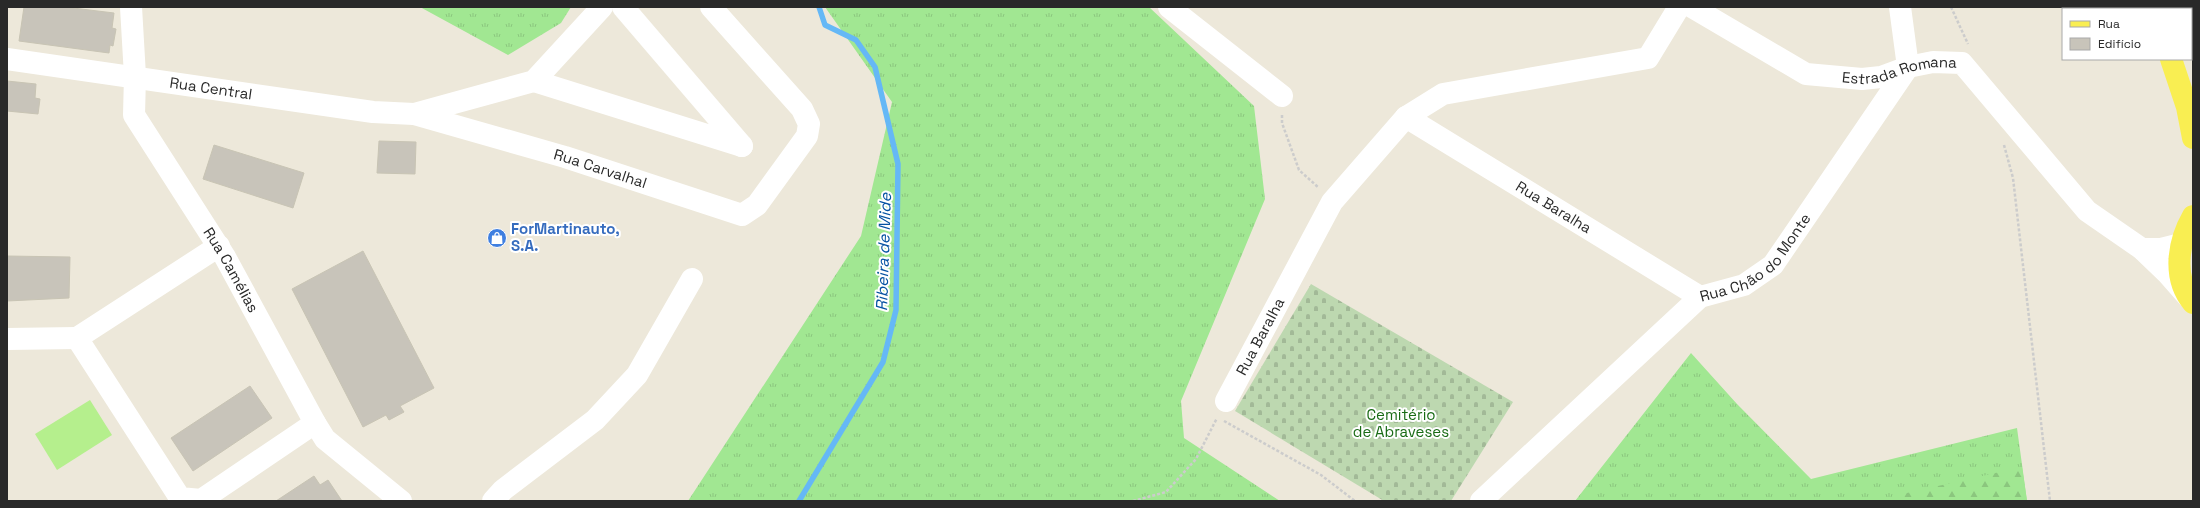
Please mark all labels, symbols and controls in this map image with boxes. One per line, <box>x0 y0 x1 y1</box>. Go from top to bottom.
legend <box>2062 8 2192 60</box>
text: Rua <box>2098 16 2120 32</box>
text: Edifício <box>2098 36 2141 52</box>
street label: Estrada Romana <box>1841 52 1957 88</box>
street label: Rua Central <box>168 73 254 103</box>
street label: Rua Carvalhal <box>552 144 649 192</box>
street label: Rua Baralha <box>1512 177 1595 237</box>
water label: Ribeira de Mide <box>871 192 896 311</box>
street label: Rua Chão do Monte <box>1697 209 1815 306</box>
place label: ForMartinauto, S.A. <box>511 219 620 255</box>
street label: Rua Camélias <box>199 224 263 316</box>
shop icon: ForMartinauto, S.A. <box>486 227 508 249</box>
street label: Rua Baralha <box>1231 294 1288 378</box>
park label: Cemitério de Abraveses <box>1353 405 1449 441</box>

